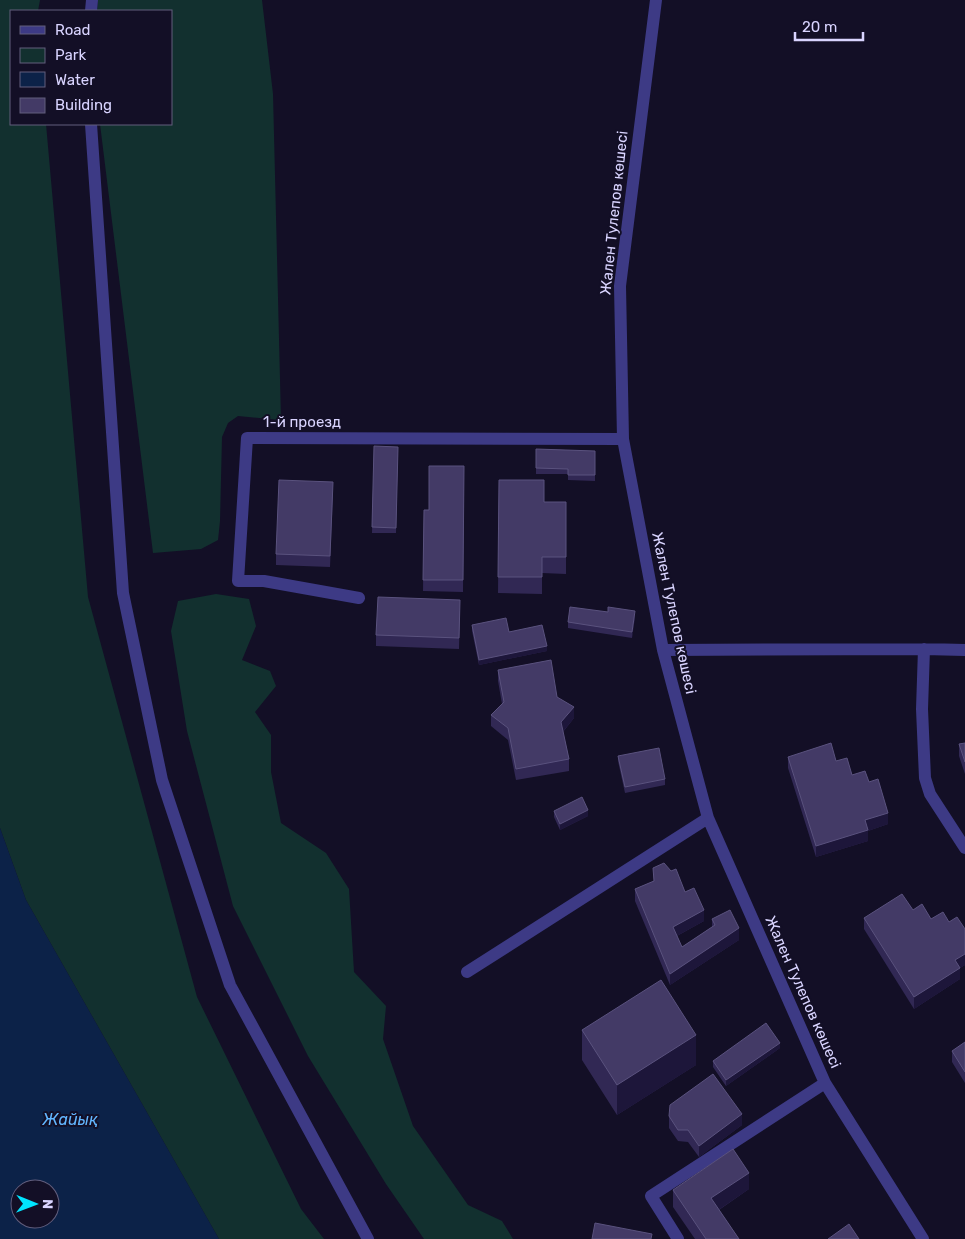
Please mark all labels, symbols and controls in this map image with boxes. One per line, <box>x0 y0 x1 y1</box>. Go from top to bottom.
legend <box>10 10 172 125</box>
scale bar <box>795 10 862 42</box>
text: 20 m <box>802 18 837 36</box>
text: Road <box>55 21 91 39</box>
text: Park <box>55 46 86 64</box>
text: Water <box>55 71 95 89</box>
text: Building <box>55 96 112 114</box>
street label: Жален Тулепов көшесі <box>596 130 632 296</box>
street label: 1-й проезд <box>263 413 341 431</box>
street label: Жален Тулепов көшесі <box>648 530 700 696</box>
street label: Жален Тулепов көшесі <box>761 913 845 1071</box>
water label: Жайық <box>42 1110 98 1129</box>
north arrow <box>10 1179 60 1229</box>
text: N <box>39 1199 56 1209</box>

